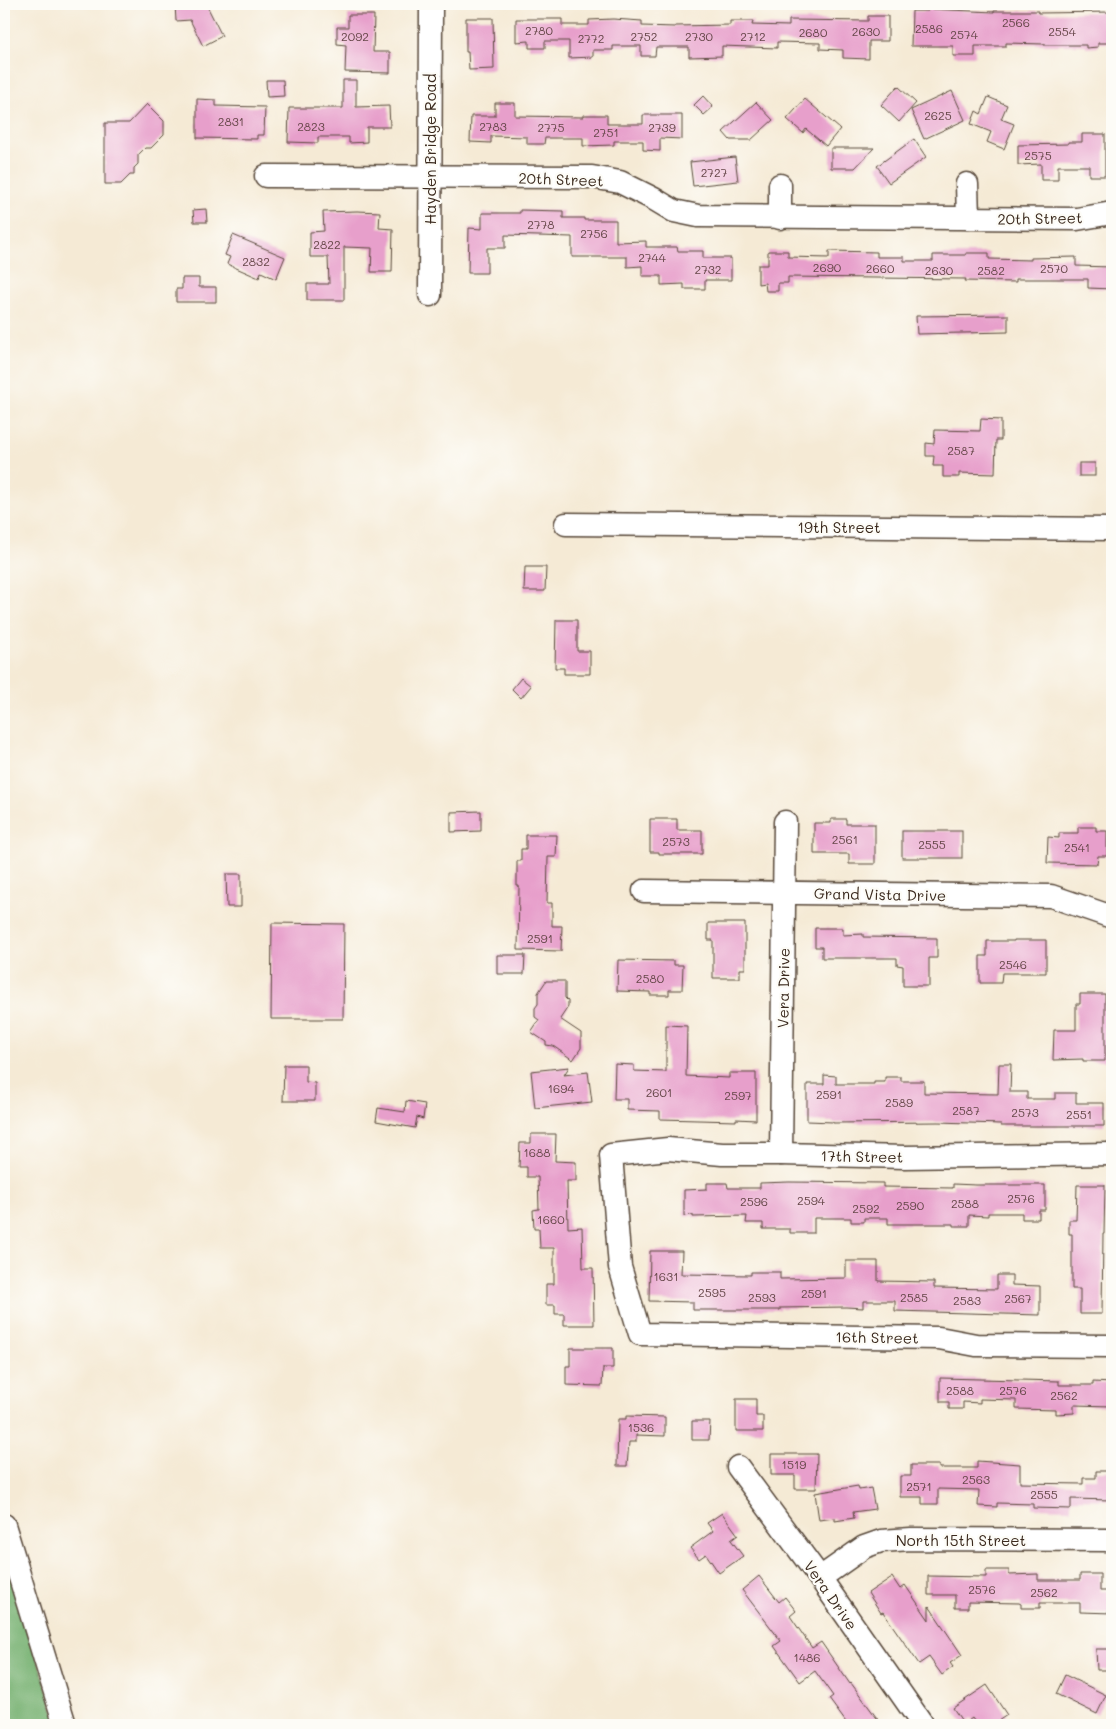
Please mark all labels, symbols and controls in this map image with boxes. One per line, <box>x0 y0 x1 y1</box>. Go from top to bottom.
house number: 2566 <box>1002 14 1030 30</box>
house number: 2586 <box>915 20 943 36</box>
house number: 2780 <box>525 22 554 38</box>
house number: 2630 <box>852 23 881 39</box>
house number: 2554 <box>1048 23 1076 39</box>
house number: 2680 <box>799 24 828 40</box>
house number: 2574 <box>950 26 978 42</box>
house number: 2092 <box>341 28 369 44</box>
house number: 2752 <box>630 28 658 44</box>
house number: 2730 <box>685 28 713 44</box>
house number: 2712 <box>740 28 766 44</box>
house number: 2772 <box>578 30 604 46</box>
street label: Hayden Bridge Road <box>420 74 440 224</box>
house number: 2625 <box>924 107 952 123</box>
house number: 2831 <box>218 113 244 129</box>
house number: 2823 <box>297 118 325 134</box>
house number: 2783 <box>479 118 507 134</box>
house number: 2775 <box>537 119 565 135</box>
house number: 2739 <box>648 119 676 135</box>
house number: 2751 <box>593 124 619 140</box>
house number: 2575 <box>1024 147 1052 163</box>
house number: 2727 <box>701 164 728 180</box>
street label: 20th Street <box>518 168 604 190</box>
street label: 20th Street <box>997 207 1083 229</box>
house number: 2778 <box>527 216 555 232</box>
house number: 2756 <box>580 225 608 241</box>
house number: 2822 <box>313 236 341 252</box>
house number: 2744 <box>638 249 666 265</box>
house number: 2832 <box>242 253 270 269</box>
house number: 2690 <box>813 259 842 275</box>
house number: 2660 <box>866 260 895 276</box>
house number: 2570 <box>1040 260 1068 276</box>
house number: 2732 <box>694 261 722 277</box>
house number: 2630 <box>925 262 954 278</box>
house number: 2582 <box>977 262 1005 278</box>
house number: 2587 <box>947 442 975 458</box>
street label: 19th Street <box>797 517 881 537</box>
house number: 2561 <box>832 831 858 847</box>
house number: 2573 <box>662 833 690 849</box>
house number: 2555 <box>918 836 946 852</box>
house number: 2541 <box>1064 839 1090 855</box>
street label: Grand Vista Drive <box>814 883 946 905</box>
house number: 2591 <box>527 930 553 946</box>
street label: Vera Drive <box>772 948 794 1028</box>
house number: 2546 <box>999 956 1027 972</box>
house number: 2580 <box>636 970 665 986</box>
house number: 1694 <box>548 1080 574 1096</box>
house number: 2601 <box>646 1084 672 1100</box>
house number: 2591 <box>816 1086 842 1102</box>
house number: 2597 <box>724 1087 752 1103</box>
house number: 2589 <box>885 1094 913 1110</box>
house number: 2587 <box>952 1102 980 1118</box>
house number: 2573 <box>1011 1104 1039 1120</box>
house number: 2551 <box>1066 1106 1092 1122</box>
house number: 1688 <box>523 1144 551 1160</box>
street label: 17th Street <box>821 1145 903 1167</box>
house number: 2576 <box>1007 1190 1035 1206</box>
house number: 2594 <box>797 1192 825 1208</box>
house number: 2596 <box>740 1193 768 1209</box>
house number: 2588 <box>951 1195 979 1211</box>
house number: 2590 <box>896 1197 925 1213</box>
house number: 2592 <box>852 1200 880 1216</box>
house number: 1660 <box>537 1211 565 1227</box>
house number: 1631 <box>653 1268 679 1284</box>
house number: 2595 <box>698 1284 726 1300</box>
house number: 2591 <box>801 1285 827 1301</box>
house number: 2593 <box>748 1289 776 1305</box>
house number: 2585 <box>900 1289 928 1305</box>
house number: 2567 <box>1004 1290 1032 1306</box>
house number: 2583 <box>953 1292 981 1308</box>
street label: 16th Street <box>835 1326 919 1348</box>
house number: 2588 <box>946 1382 974 1398</box>
house number: 2576 <box>999 1382 1027 1398</box>
house number: 2562 <box>1050 1387 1078 1403</box>
house number: 1536 <box>628 1419 654 1435</box>
house number: 1519 <box>782 1456 806 1472</box>
house number: 2563 <box>962 1471 990 1487</box>
house number: 2571 <box>906 1478 932 1494</box>
house number: 2555 <box>1030 1486 1058 1502</box>
street label: North 15th Street <box>896 1530 1026 1550</box>
street label: Vera Drive <box>800 1556 862 1634</box>
house number: 2576 <box>968 1581 996 1597</box>
house number: 2562 <box>1030 1584 1058 1600</box>
house number: 1486 <box>794 1649 820 1665</box>

